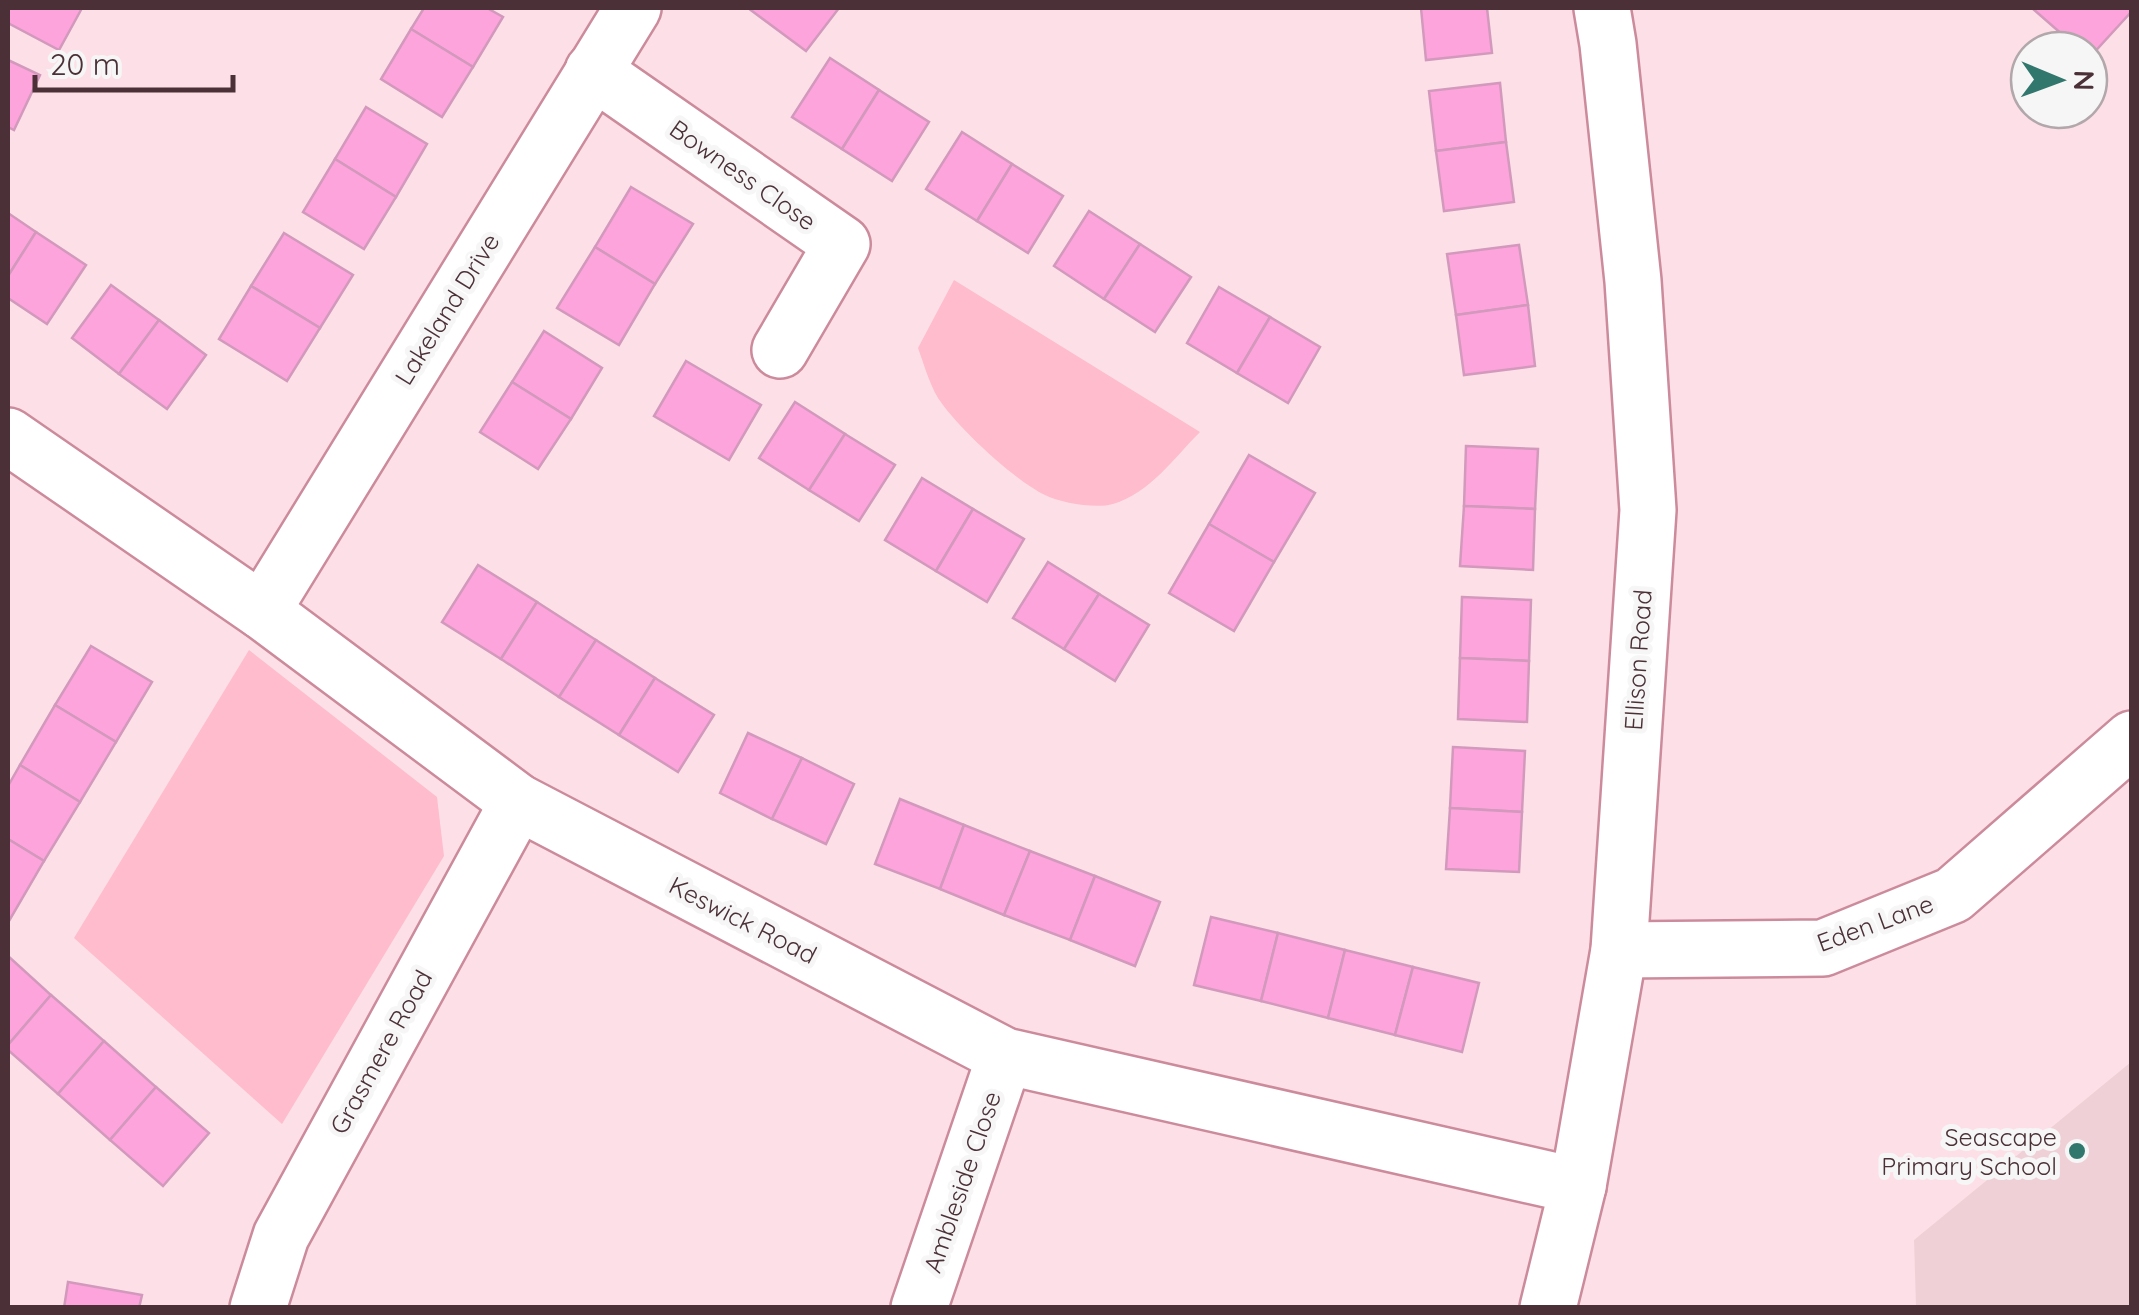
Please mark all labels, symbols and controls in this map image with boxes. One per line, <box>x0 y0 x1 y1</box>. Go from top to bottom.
scale bar <box>35 30 232 92</box>
north arrow <box>2009 30 2109 130</box>
text: 20 m <box>50 45 120 83</box>
text: N <box>2067 70 2102 91</box>
street label: Bowness Close <box>664 113 823 237</box>
street label: Lakeland Drive <box>388 227 506 390</box>
street label: Ellison Road <box>1617 588 1658 731</box>
street label: Keswick Road <box>664 869 822 970</box>
street label: Eden Lane <box>1812 887 1937 958</box>
street label: Grasmere Road <box>323 964 438 1139</box>
street label: Ambleside Close <box>916 1087 1007 1277</box>
place label: Seascape Primary School <box>1881 1121 2057 1181</box>
marker: Seascape Primary School <box>2066 1140 2088 1162</box>

